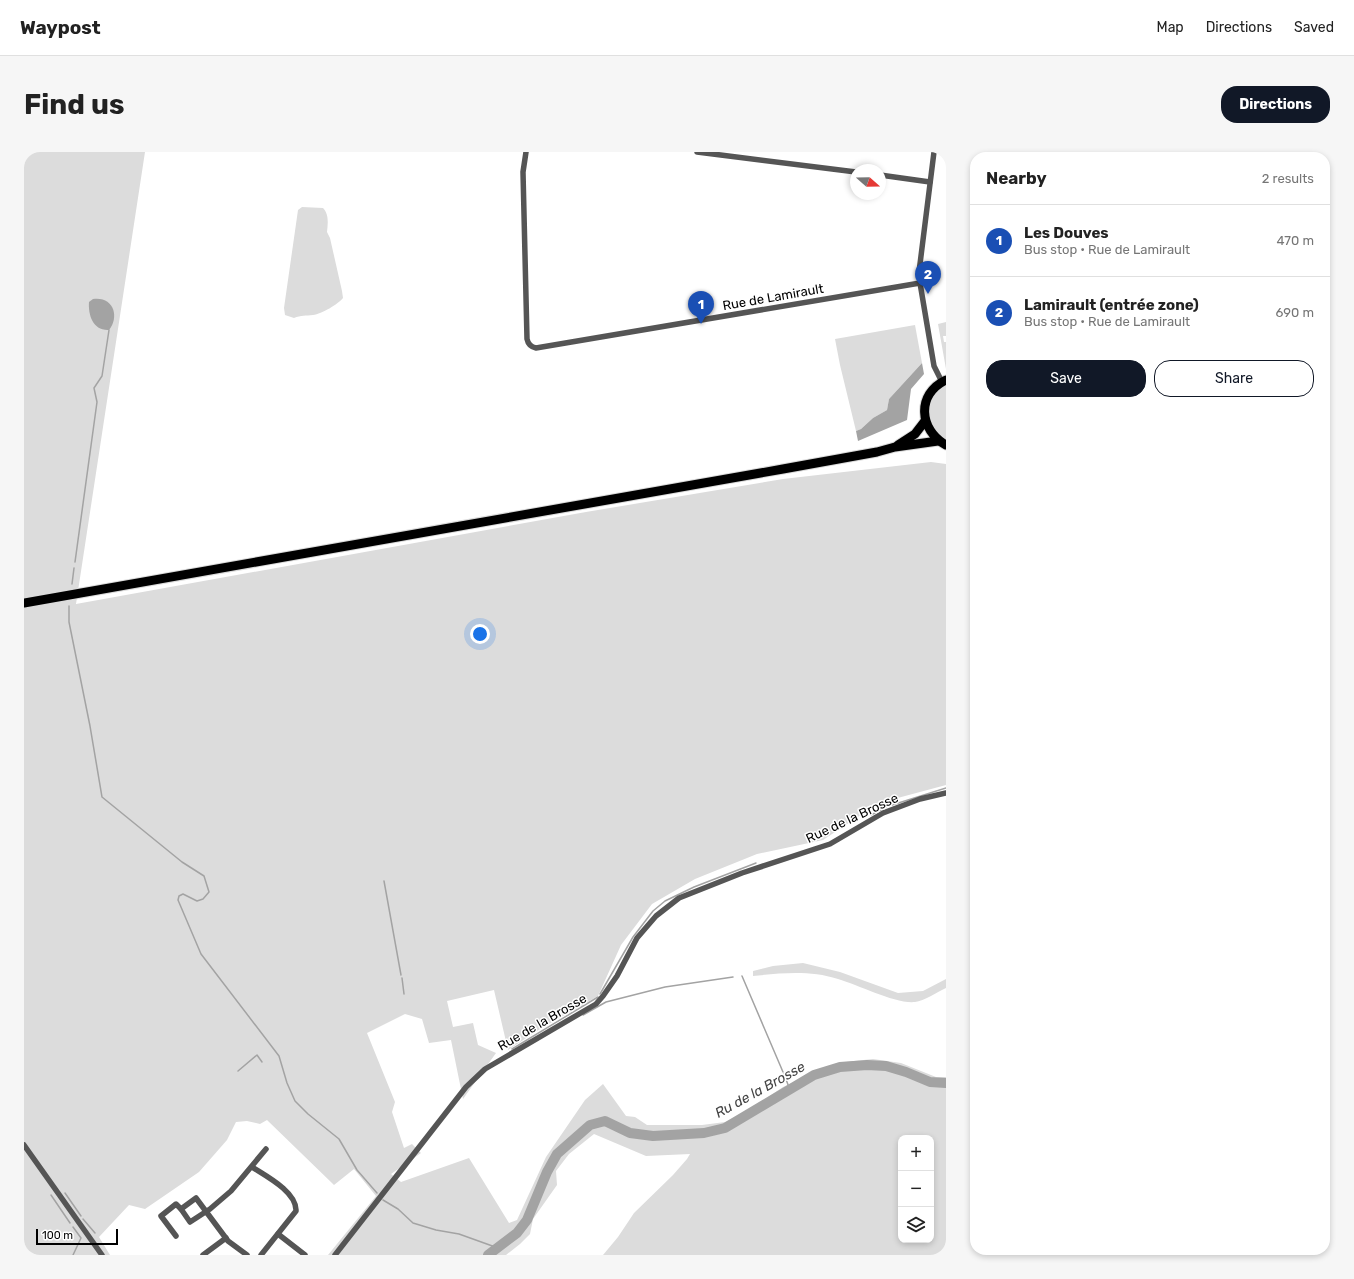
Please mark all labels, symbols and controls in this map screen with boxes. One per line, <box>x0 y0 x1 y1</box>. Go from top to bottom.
text: Waypost <box>20 16 101 39</box>
text: Map <box>1157 19 1184 36</box>
text: Directions <box>1206 19 1272 36</box>
text: Saved <box>1294 19 1334 36</box>
button: Directions <box>1221 86 1330 123</box>
text: Find us <box>24 88 124 121</box>
north arrow <box>850 164 886 200</box>
text: Nearby <box>986 168 1047 188</box>
text: 2 results <box>1262 171 1314 186</box>
text: Les Douves <box>1024 224 1109 242</box>
text: 1 <box>996 233 1002 248</box>
text: 470 m <box>1276 233 1314 248</box>
text: Bus stop · Rue de Lamirault <box>1024 242 1190 257</box>
pin: 2 <box>915 261 941 294</box>
street label: Rue de Lamirault <box>721 281 825 313</box>
pin: 1 <box>688 291 714 324</box>
text: Lamirault (entrée zone) <box>1024 296 1199 314</box>
text: 2 <box>995 305 1003 320</box>
text: 690 m <box>1275 305 1314 320</box>
text: Bus stop · Rue de Lamirault <box>1024 314 1190 329</box>
button: Save <box>986 360 1146 397</box>
button: Share <box>1154 360 1314 397</box>
your location <box>470 624 490 644</box>
street label: Rue de la Brosse <box>804 790 900 846</box>
street label: Rue de la Brosse <box>495 990 589 1054</box>
water label: Ru de la Brosse <box>712 1058 808 1122</box>
map controls <box>898 1135 934 1243</box>
button: + <box>898 1135 934 1171</box>
button: − <box>898 1171 934 1207</box>
button: layers <box>898 1207 934 1243</box>
scale bar <box>36 1227 118 1246</box>
text: 100 m <box>42 1229 73 1242</box>

